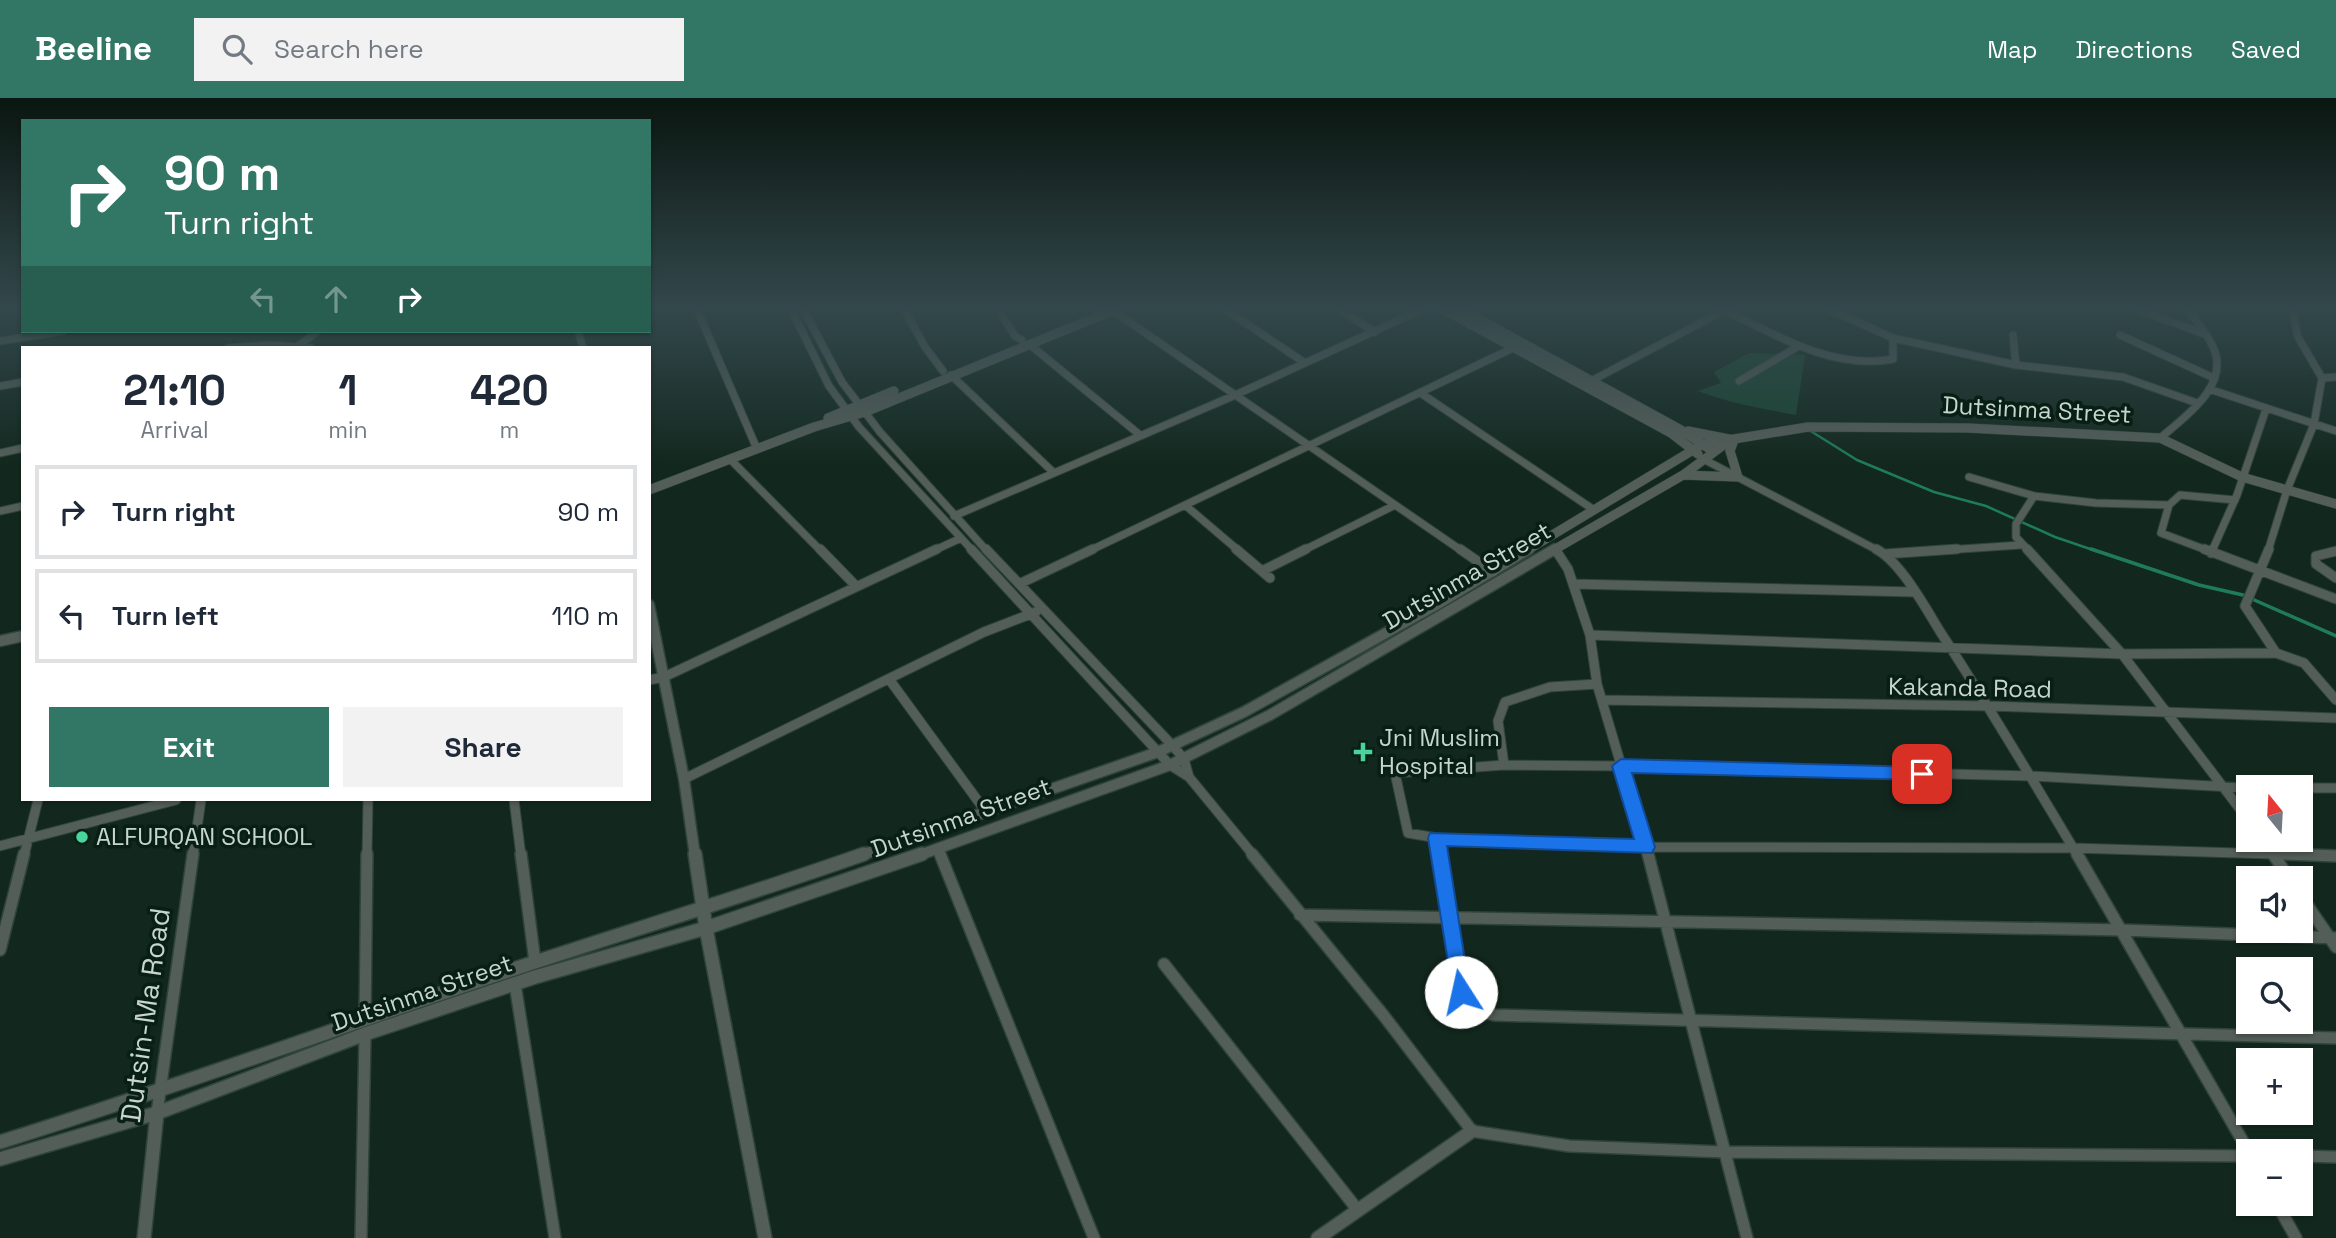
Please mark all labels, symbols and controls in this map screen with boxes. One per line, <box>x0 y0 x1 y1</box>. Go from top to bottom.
search box <box>194 18 684 81</box>
text: Beeline <box>35 28 152 70</box>
icon: search <box>218 30 256 68</box>
text: Search here <box>274 32 424 66</box>
text: Map <box>1987 34 2037 65</box>
text: Directions <box>2075 34 2193 65</box>
text: Saved <box>2231 34 2301 65</box>
text: 90 m <box>164 142 280 204</box>
icon: right <box>49 147 140 238</box>
text: Turn right <box>164 203 314 243</box>
icon: left <box>244 280 282 318</box>
icon: ahead <box>317 280 355 318</box>
icon: right <box>390 280 428 318</box>
text: 21:10 <box>123 364 226 417</box>
text: 1 <box>338 364 357 417</box>
text: 420 <box>470 364 549 417</box>
street label: Dutsinma Street <box>1942 389 2132 430</box>
text: Arrival <box>140 415 209 445</box>
text: min <box>328 415 368 445</box>
text: m <box>499 415 519 445</box>
icon: right <box>53 493 91 531</box>
text: Turn right <box>112 495 236 529</box>
text: 90 m <box>557 495 619 529</box>
street label: Dutsinma Street <box>1377 515 1556 636</box>
icon: left <box>53 597 91 635</box>
text: Turn left <box>112 599 219 633</box>
text: 110 m <box>552 599 619 633</box>
street label: Kakanda Road <box>1888 671 2052 704</box>
button: Exit <box>49 707 329 787</box>
button: Share <box>343 707 623 787</box>
place label: Jni Muslim Hospital <box>1379 722 1500 781</box>
marker: Jni Muslim Hospital <box>1353 742 1373 762</box>
pin <box>1892 744 1952 804</box>
icon: arrive <box>1903 755 1941 793</box>
street label: Dutsinma Street <box>867 771 1055 864</box>
north arrow <box>2236 775 2314 852</box>
map controls <box>2236 775 2313 1216</box>
place label: ALFURQAN SCHOOL <box>96 821 312 852</box>
marker: ALFURQAN SCHOOL <box>74 829 90 845</box>
button: sound <box>2236 866 2313 943</box>
street label: Dutsin-Ma Road <box>112 905 178 1125</box>
street label: Dutsinma Street <box>328 947 516 1038</box>
position arrow <box>1424 955 1498 1029</box>
button: search <box>2236 957 2313 1034</box>
button: + <box>2236 1048 2313 1125</box>
button: − <box>2236 1139 2313 1216</box>

